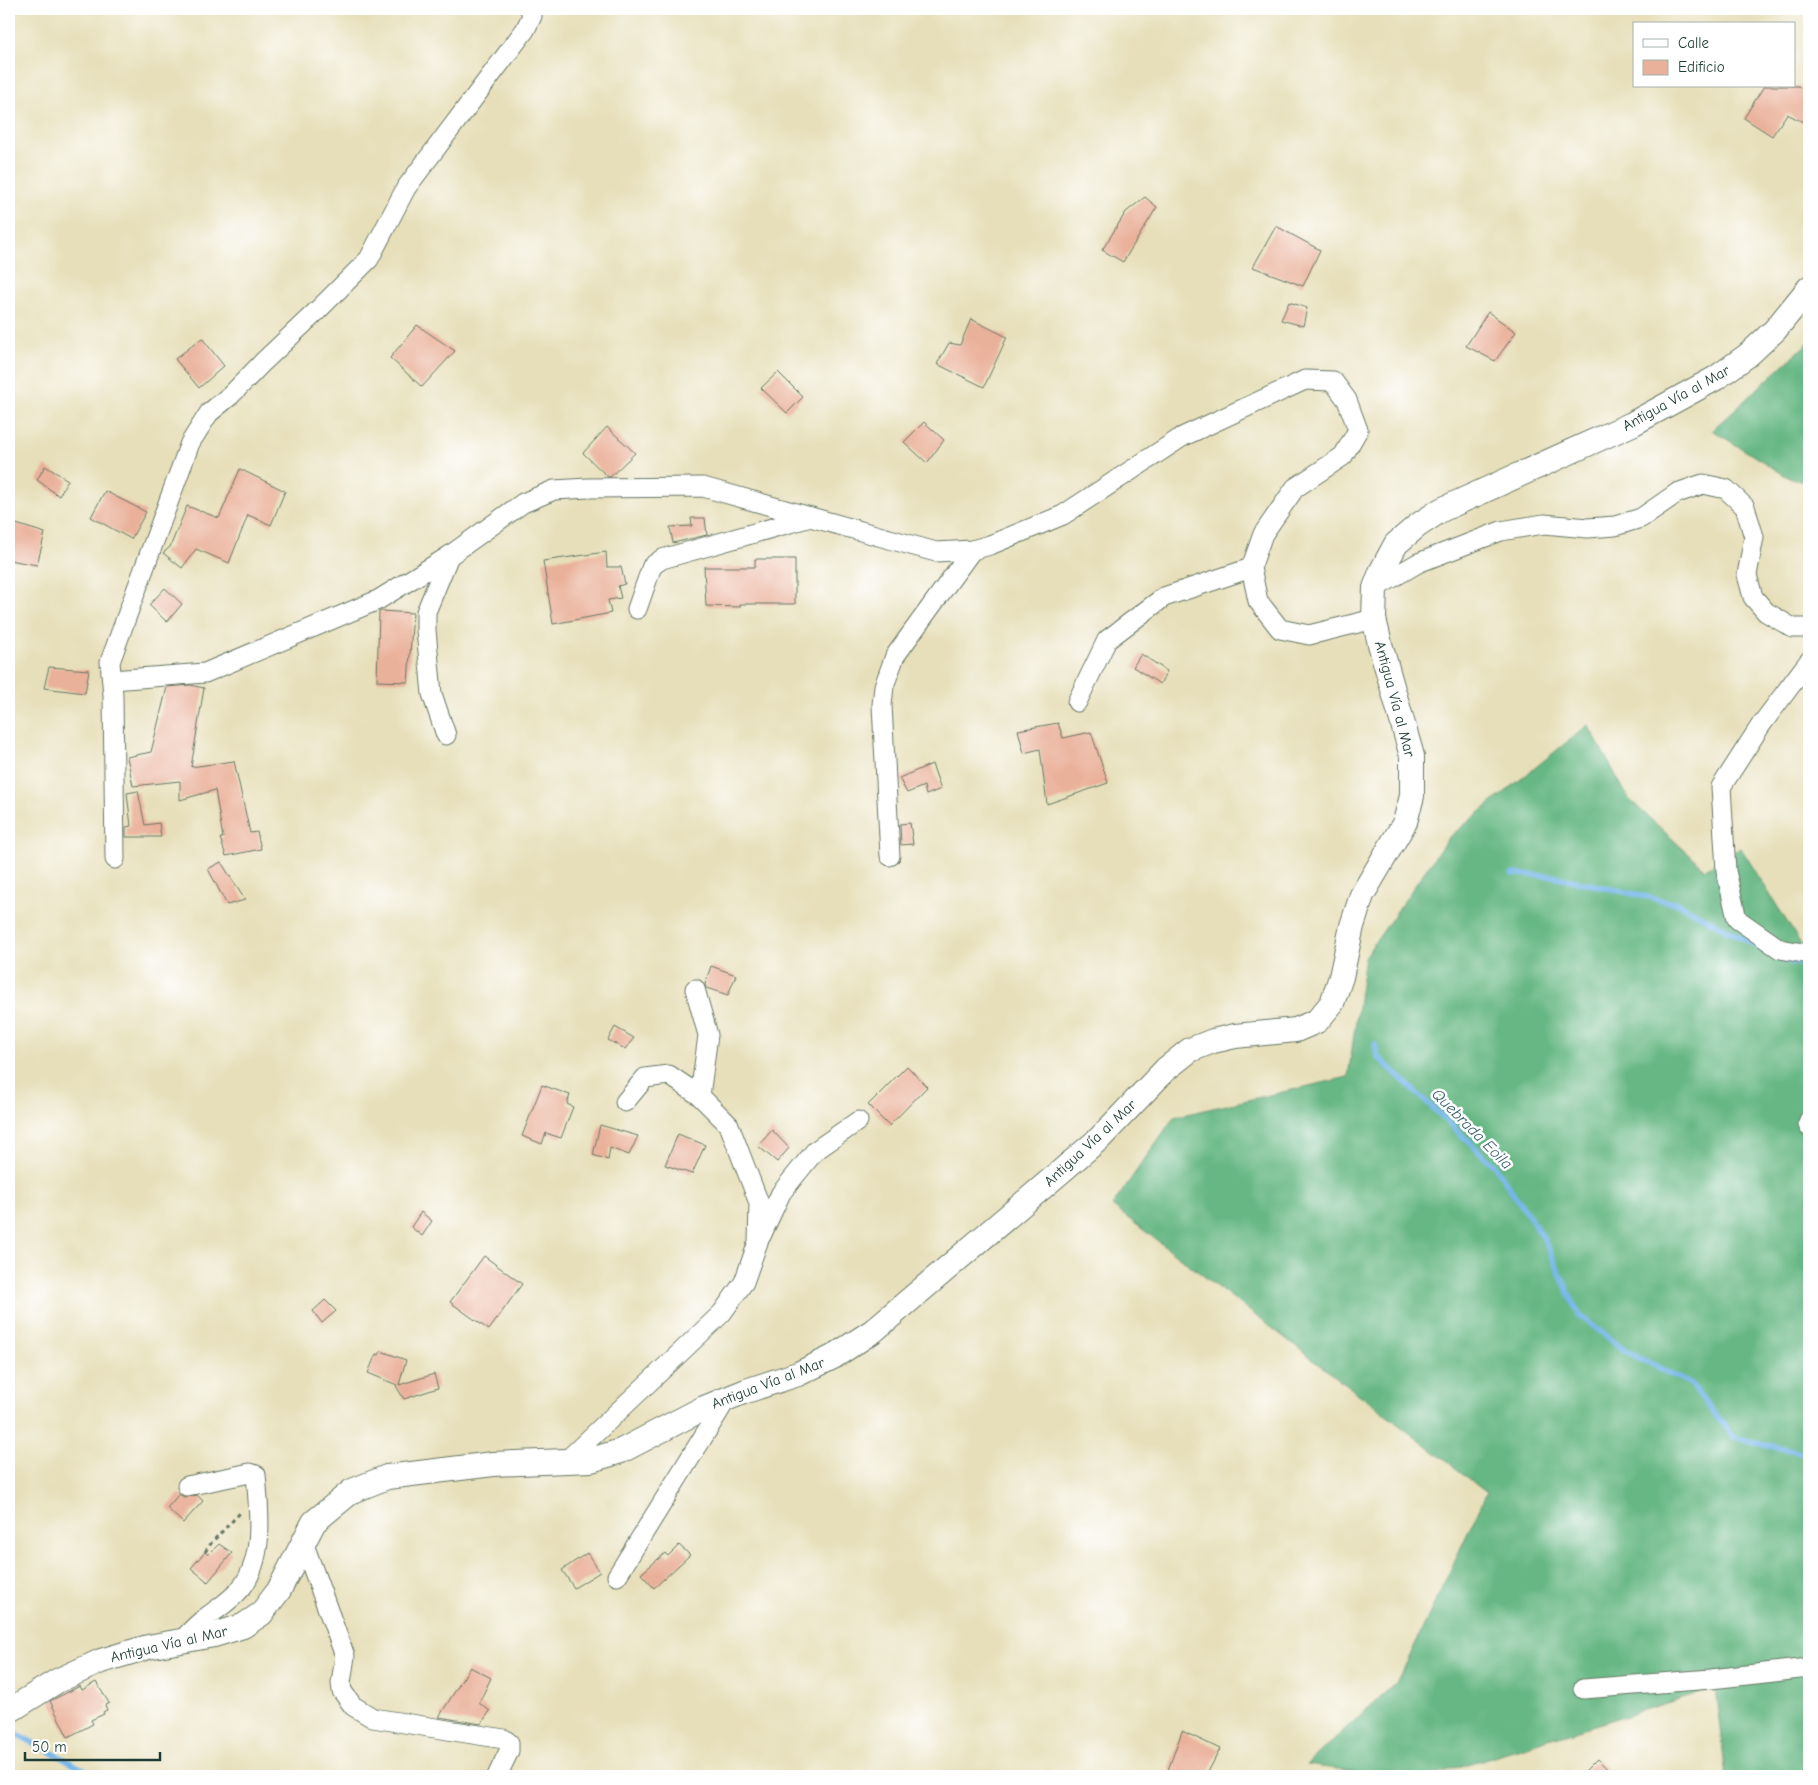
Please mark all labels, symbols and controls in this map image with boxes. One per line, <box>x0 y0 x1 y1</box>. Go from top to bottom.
legend <box>1633 22 1796 88</box>
text: Calle <box>1678 34 1710 52</box>
text: Edificio <box>1678 58 1725 76</box>
street label: Antigua Vía al Mar <box>1619 361 1733 435</box>
street label: Antigua Vía al Mar <box>1371 639 1419 759</box>
water label: Quebrada Eoila <box>1428 1085 1516 1173</box>
street label: Antigua Vía al Mar <box>1040 1096 1140 1190</box>
street label: Antigua Vía al Mar <box>709 1353 827 1413</box>
street label: Antigua Vía al Mar <box>109 1622 229 1666</box>
scale bar <box>25 1730 160 1762</box>
text: 50 m <box>32 1738 67 1756</box>

